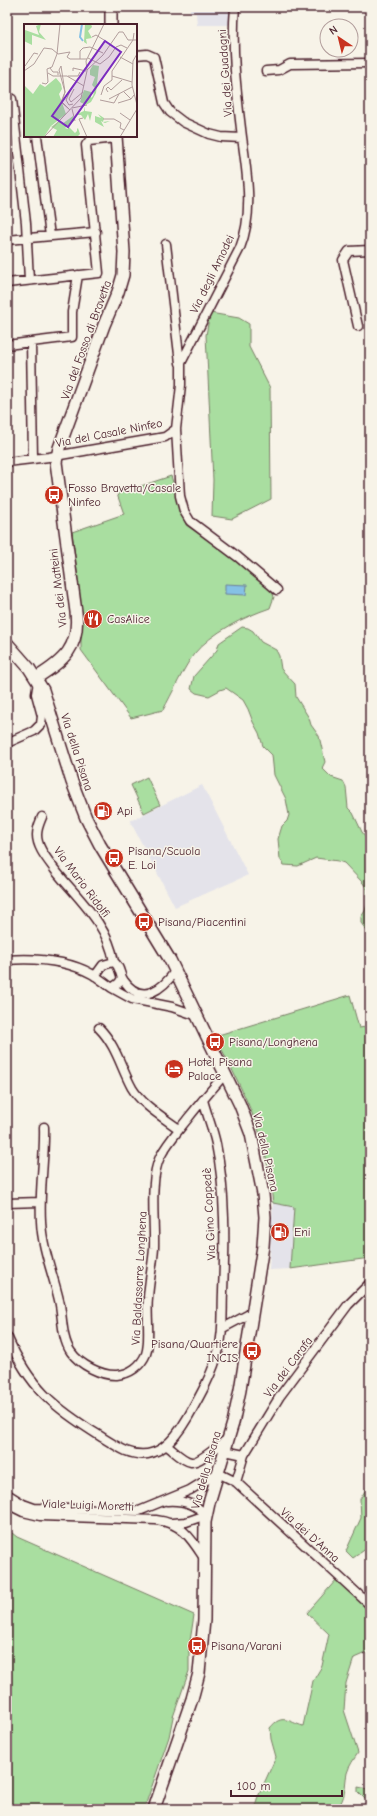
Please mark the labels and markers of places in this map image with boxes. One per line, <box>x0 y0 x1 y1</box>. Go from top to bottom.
place label: Fosso Bravetta/Casale Ninfeo <box>68 481 181 509</box>
bus stop icon: Fosso Bravetta/Casale Ninfeo <box>43 484 65 506</box>
restaurant icon: CasAlice <box>82 608 104 630</box>
place label: CasAlice <box>107 612 150 626</box>
fuel station icon: Api <box>92 800 114 822</box>
place label: Api <box>117 804 133 818</box>
place label: Pisana/Scuola E. Loi <box>128 844 200 872</box>
bus stop icon: Pisana/Scuola E. Loi <box>103 847 125 869</box>
bus stop icon: Pisana/Piacentini <box>133 911 155 933</box>
place label: Pisana/Piacentini <box>158 915 246 929</box>
bus stop icon: Pisana/Longhena <box>204 1031 226 1053</box>
place label: Pisana/Longhena <box>229 1035 318 1049</box>
place label: Hotel Pisana Palace <box>188 1055 252 1083</box>
hotel icon: Hotel Pisana Palace <box>163 1058 185 1080</box>
fuel station icon: Eni <box>269 1221 291 1243</box>
place label: Eni <box>294 1225 311 1239</box>
place label: Pisana/Quartiere INCIS <box>151 1337 238 1365</box>
bus stop icon: Pisana/Quartiere INCIS <box>241 1340 263 1362</box>
bus stop icon: Pisana/Varani <box>186 1635 208 1657</box>
place label: Pisana/Varani <box>211 1639 282 1653</box>

